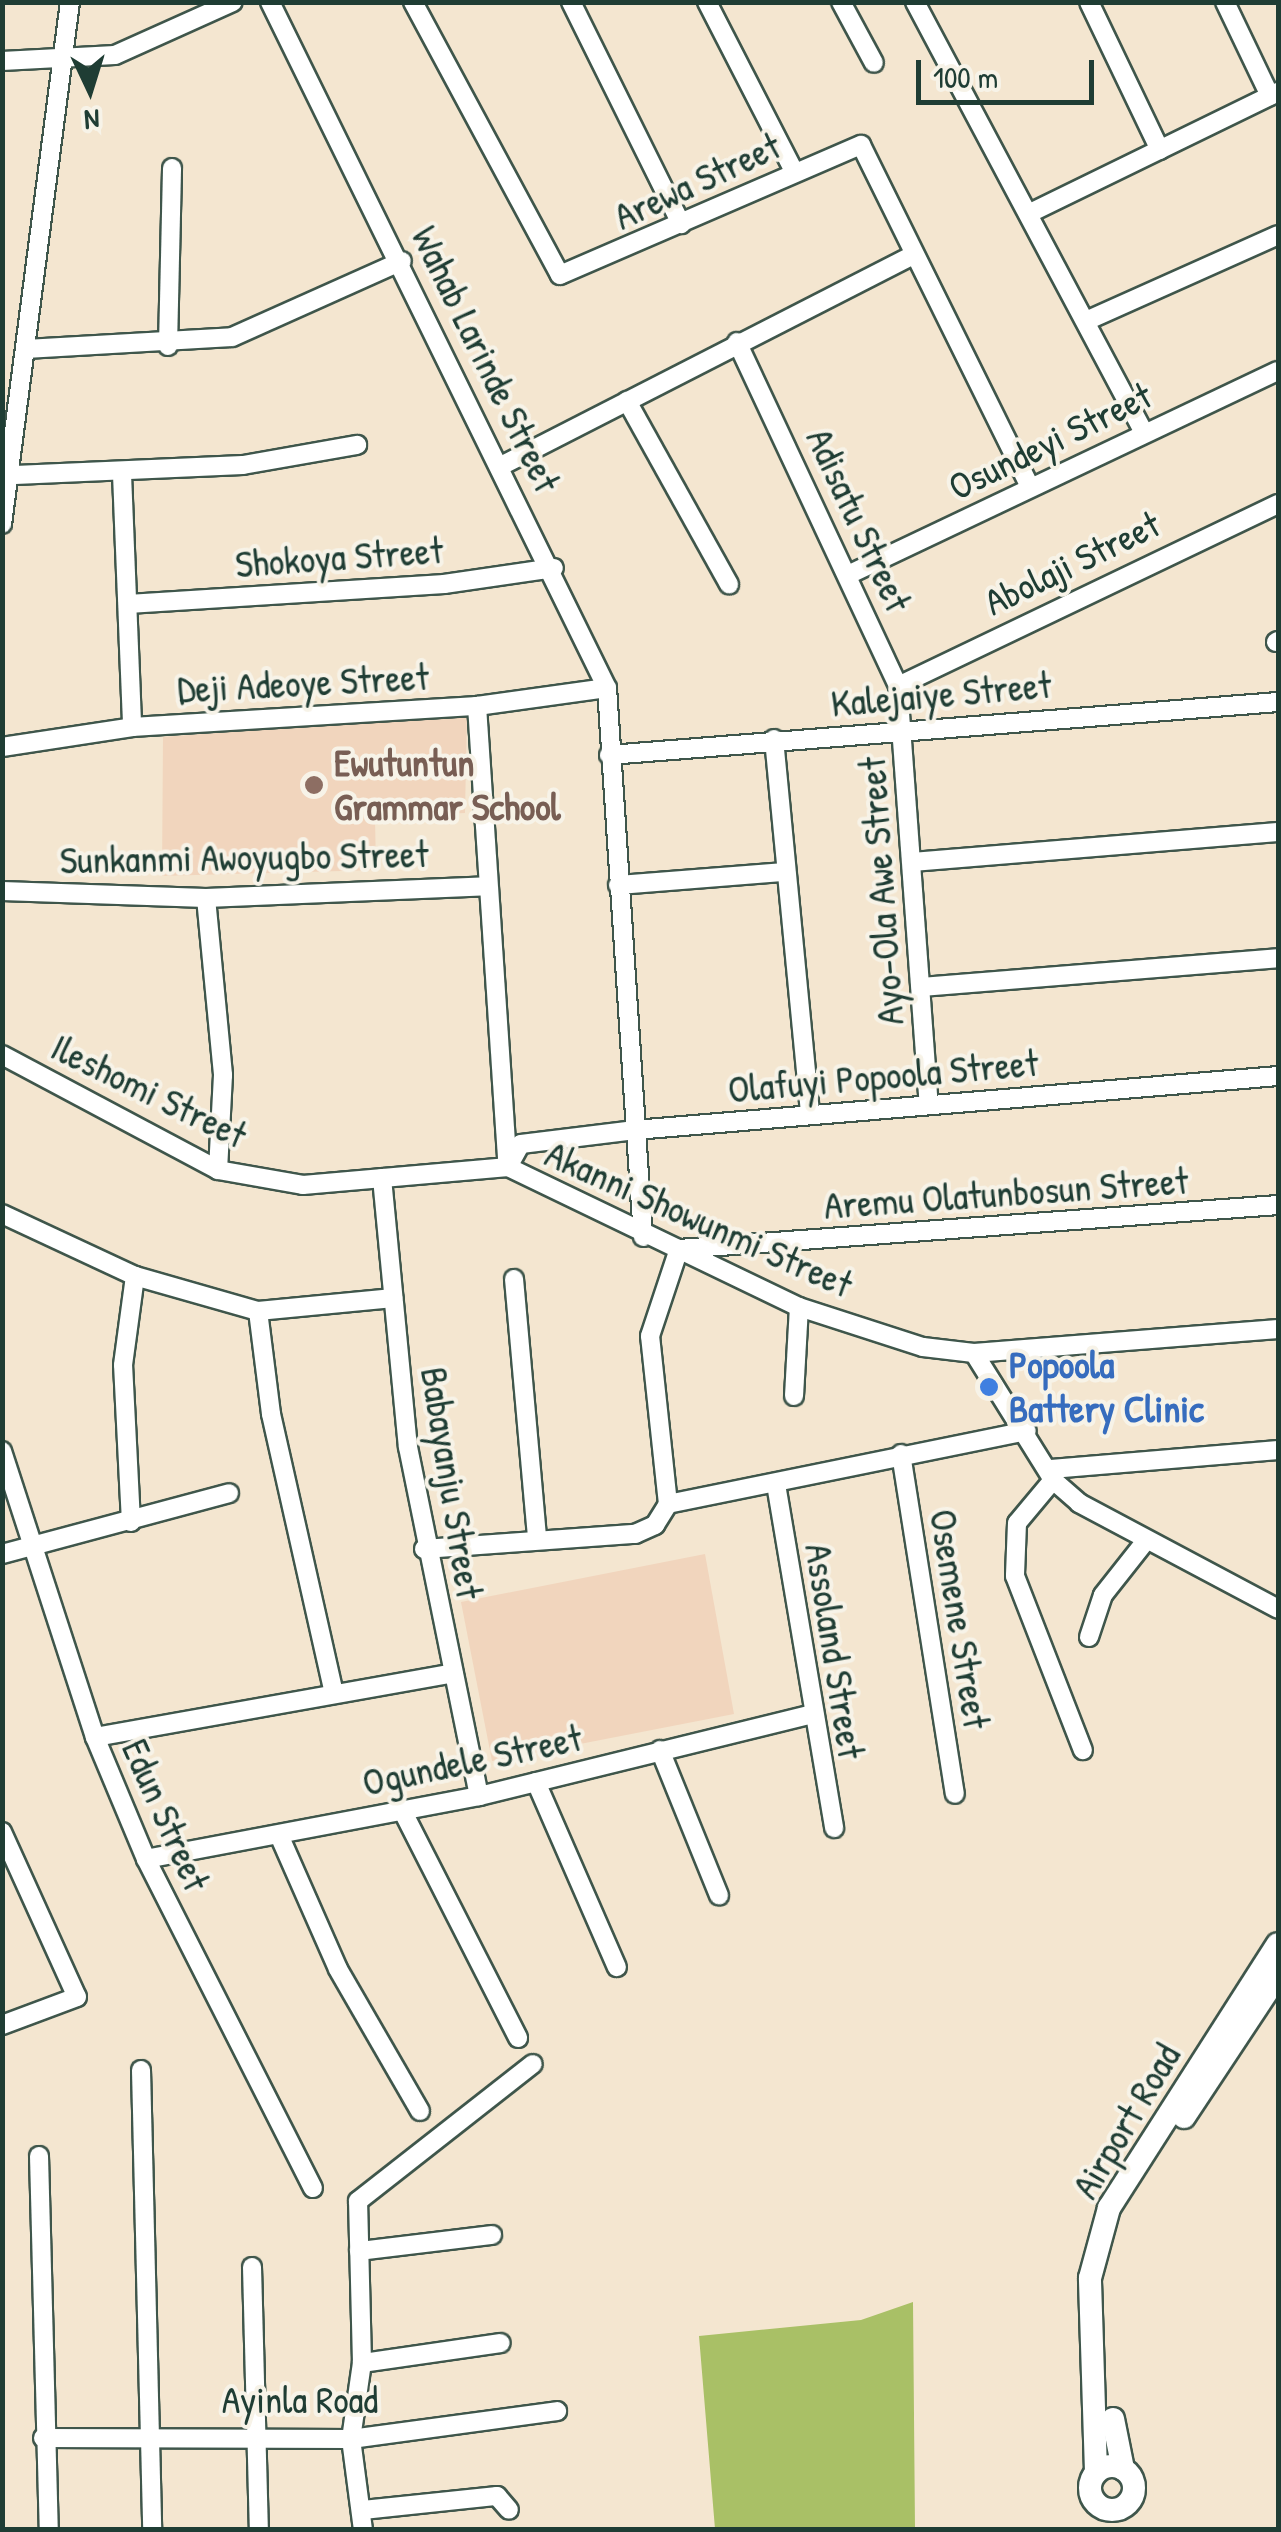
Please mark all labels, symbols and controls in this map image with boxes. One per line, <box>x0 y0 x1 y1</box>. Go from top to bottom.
north arrow <box>40 40 140 140</box>
scale bar <box>921 40 1098 102</box>
text: 100 m <box>933 57 998 97</box>
text: N <box>83 100 101 139</box>
street label: Arewa Street <box>607 123 787 239</box>
street label: Wahab Larinde Street <box>402 219 570 499</box>
street label: Osundeyi Street <box>941 372 1159 510</box>
street label: Adisatu Street <box>797 421 921 619</box>
street label: Abolaji Street <box>977 501 1167 625</box>
street label: Shokoya Street <box>234 527 444 587</box>
street label: Deji Adeoye Street <box>176 654 430 712</box>
street label: Kalejaiye Street <box>829 662 1053 726</box>
place label: Ewutuntun Grammar School <box>334 740 561 829</box>
street label: Ayo-Ola Awe Street <box>849 755 913 1027</box>
marker: Ewutuntun Grammar School <box>303 774 325 796</box>
street label: Sunkanmi Awoyugbo Street <box>59 831 429 883</box>
street label: Ileshomi Street <box>44 1024 254 1158</box>
street label: Olafuyi Popoola Street <box>726 1040 1040 1112</box>
street label: Akanni Showunmi Street <box>539 1131 859 1307</box>
street label: Aremu Olatunbosun Street <box>822 1158 1190 1228</box>
place label: Popoola Battery Clinic <box>1009 1342 1204 1432</box>
street label: Babayanju Street <box>411 1364 493 1602</box>
marker: Popoola Battery Clinic <box>978 1376 1000 1398</box>
street label: Osemene Street <box>920 1506 1000 1732</box>
street label: Assoland Street <box>795 1540 875 1762</box>
street label: Ogundele Street <box>358 1715 586 1805</box>
street label: Edun Street <box>112 1732 220 1898</box>
street label: Airport Road <box>1062 2036 1190 2206</box>
street label: Ayinla Road <box>222 2377 378 2423</box>

